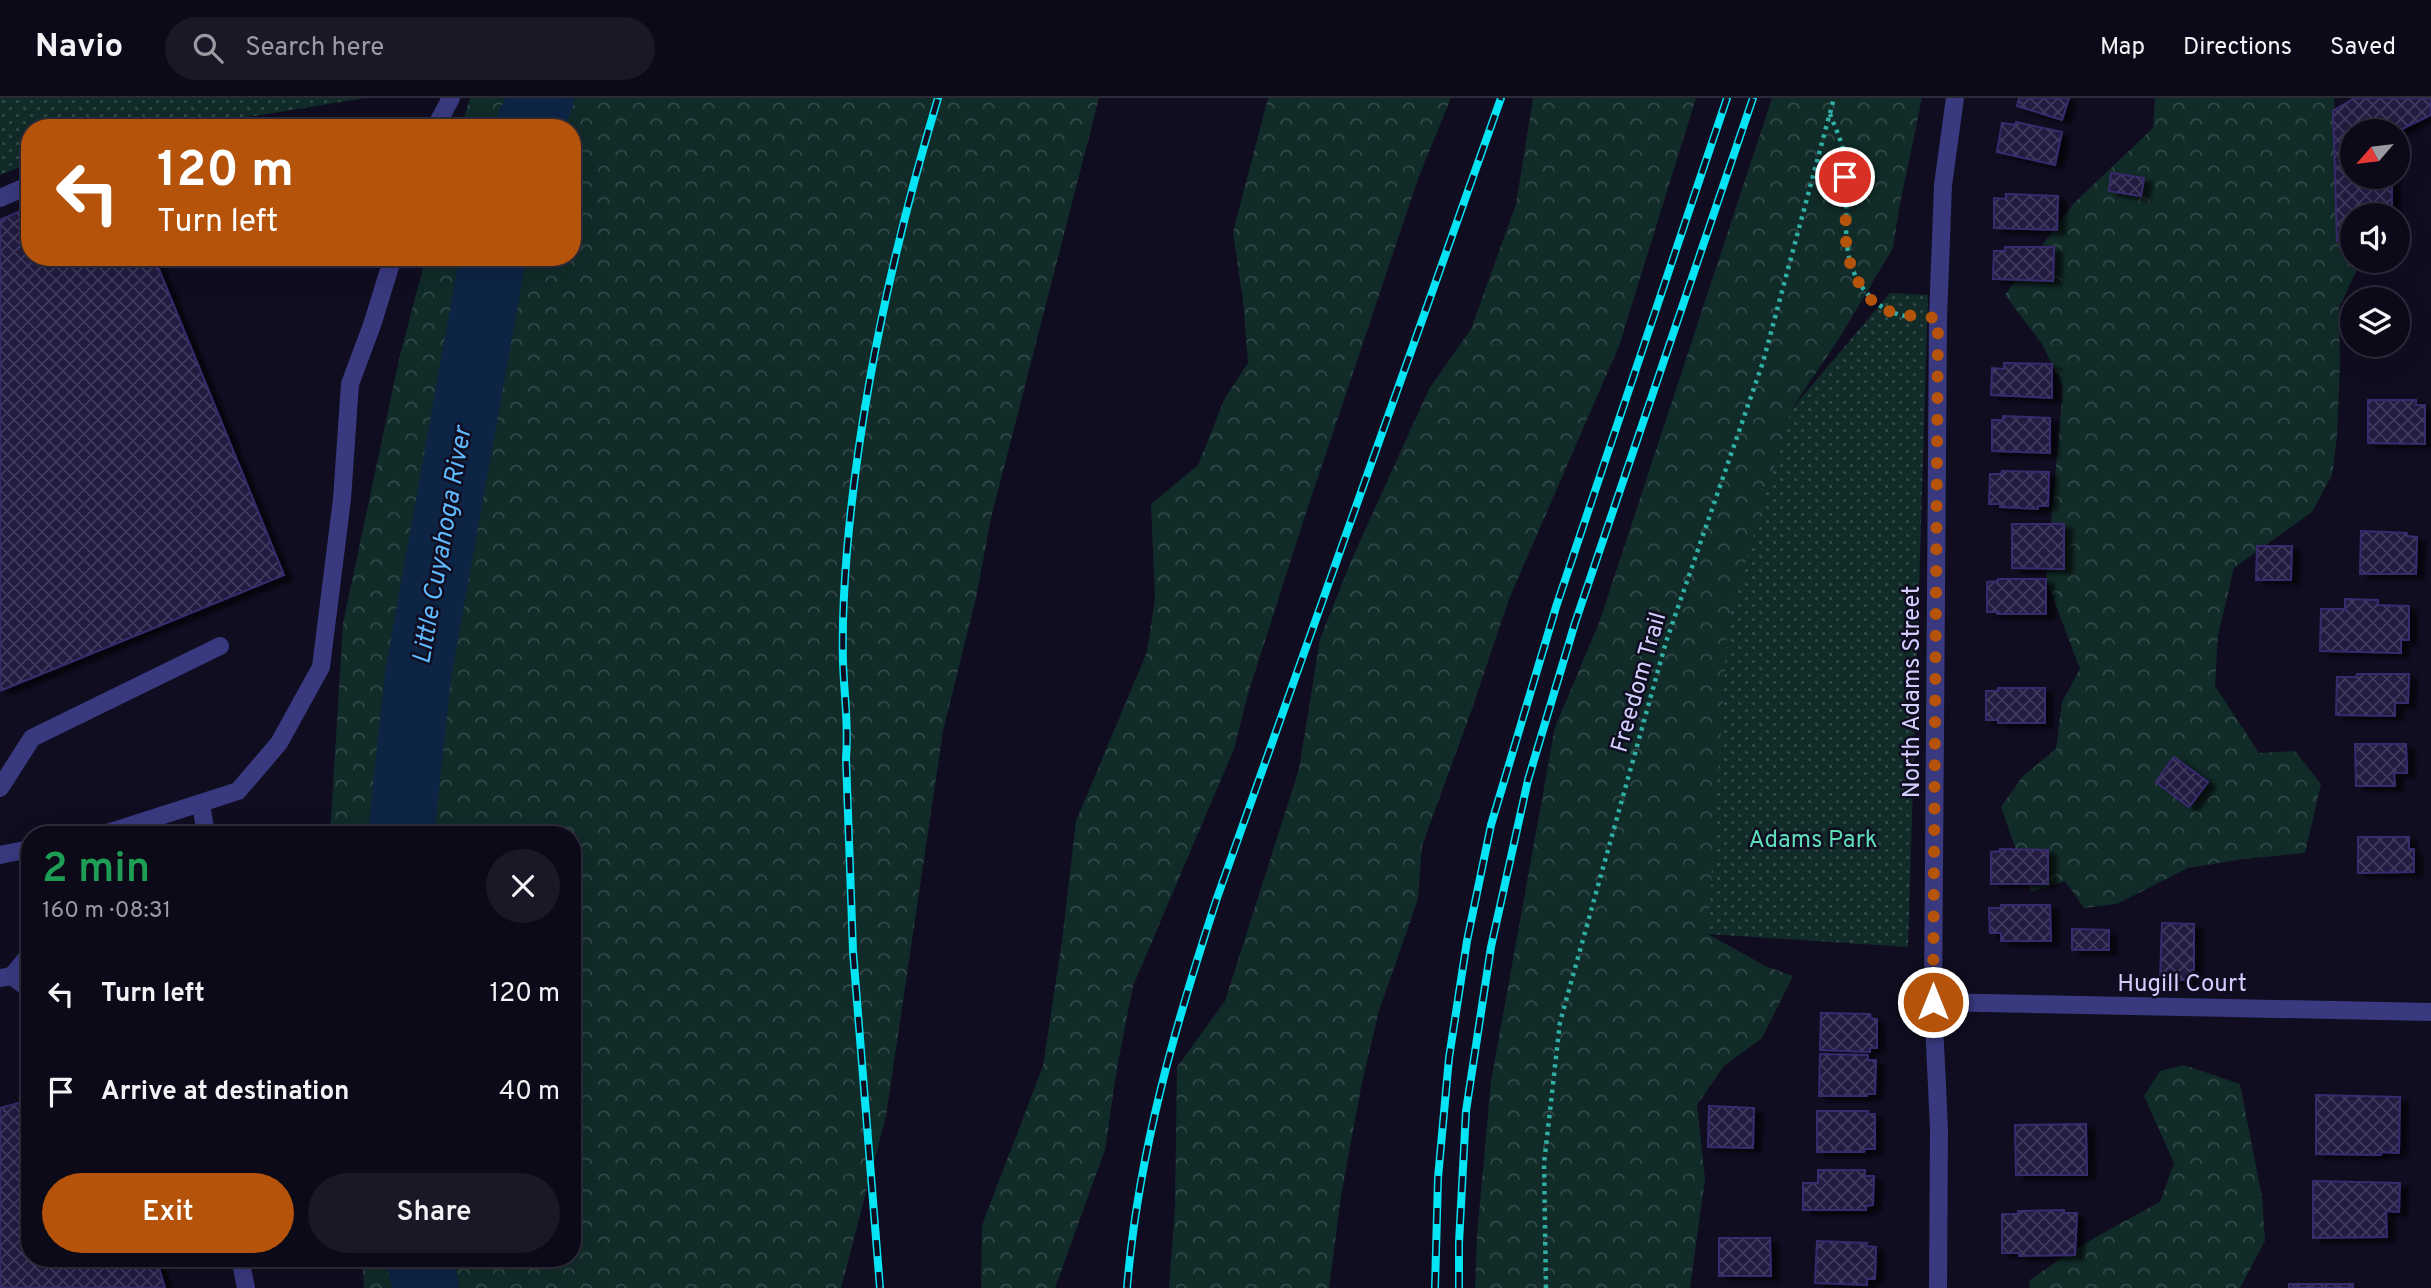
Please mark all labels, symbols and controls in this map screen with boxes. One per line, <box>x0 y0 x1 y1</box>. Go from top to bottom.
search box <box>165 17 655 80</box>
text: Navio <box>35 27 123 69</box>
icon: search <box>189 29 227 67</box>
text: Search here <box>245 32 384 65</box>
text: Map <box>2100 33 2145 63</box>
text: Directions <box>2183 33 2292 63</box>
text: Saved <box>2330 33 2396 63</box>
north arrow <box>2340 119 2410 189</box>
map controls <box>2340 119 2410 357</box>
text: 120 m <box>157 142 294 204</box>
icon: left <box>42 147 133 238</box>
pin <box>1815 147 1875 207</box>
icon: arrive <box>1826 158 1864 196</box>
text: Turn left <box>157 203 278 243</box>
button: sound <box>2340 203 2410 273</box>
button: layers <box>2340 287 2410 357</box>
water label: Little Cuyahoga River <box>406 422 481 667</box>
street label: North Adams Street <box>1898 586 1928 798</box>
street label: Freedom Trail <box>1606 609 1674 756</box>
park label: Adams Park <box>1748 826 1878 856</box>
text: 2 min <box>42 844 150 897</box>
button: close <box>486 849 560 923</box>
text: 160 m · 08:31 <box>42 897 171 926</box>
position arrow <box>1896 965 1970 1039</box>
street label: Hugill Court <box>2117 970 2247 1000</box>
icon: left <box>42 975 80 1013</box>
text: Turn left <box>101 978 205 1011</box>
text: 120 m <box>490 978 560 1011</box>
icon: arrive <box>42 1073 80 1111</box>
text: Arrive at destination <box>101 1076 349 1109</box>
text: 40 m <box>499 1076 560 1109</box>
button: Exit <box>42 1173 294 1253</box>
button: Share <box>308 1173 560 1253</box>

